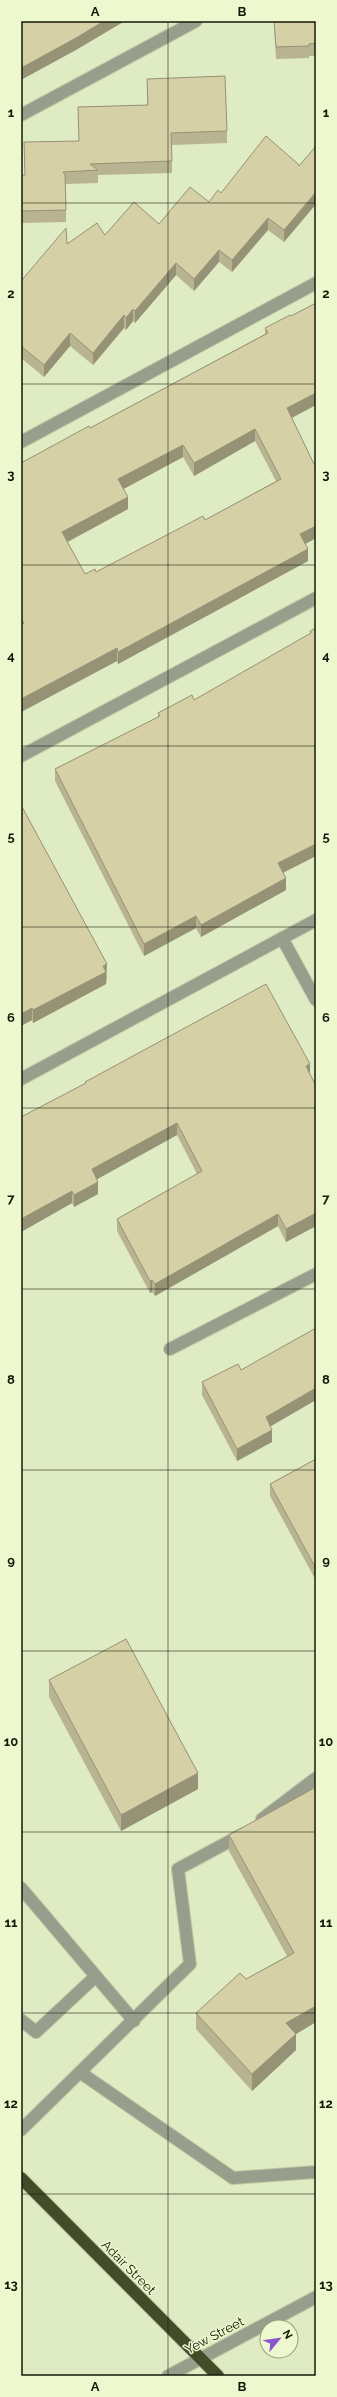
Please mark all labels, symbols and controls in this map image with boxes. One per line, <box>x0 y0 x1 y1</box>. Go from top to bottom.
text: A <box>91 4 100 19</box>
text: B <box>238 4 247 19</box>
text: 1 <box>8 105 15 120</box>
text: 1 <box>323 105 330 120</box>
text: 2 <box>7 286 15 301</box>
text: 2 <box>322 286 330 301</box>
text: 3 <box>7 467 15 482</box>
text: 3 <box>322 467 330 482</box>
text: 4 <box>7 648 15 663</box>
text: 4 <box>322 648 330 663</box>
text: 5 <box>7 829 15 844</box>
text: 5 <box>322 829 330 844</box>
text: 6 <box>7 1010 15 1025</box>
text: 6 <box>322 1010 330 1025</box>
text: 7 <box>7 1191 15 1206</box>
text: 7 <box>322 1191 330 1206</box>
text: 8 <box>7 1372 15 1387</box>
text: 8 <box>322 1372 330 1387</box>
text: 9 <box>7 1553 15 1568</box>
text: 9 <box>322 1553 330 1568</box>
text: 10 <box>4 1734 18 1749</box>
text: 10 <box>319 1734 333 1749</box>
text: 11 <box>5 1915 18 1930</box>
text: 11 <box>320 1915 333 1930</box>
text: 12 <box>4 2096 18 2111</box>
text: 12 <box>319 2096 333 2111</box>
street label: Adair Street <box>99 2237 159 2298</box>
text: 13 <box>4 2277 18 2292</box>
text: 13 <box>319 2277 333 2292</box>
street label: Yew Street <box>182 2313 247 2357</box>
north arrow <box>259 2319 299 2359</box>
text: N <box>280 2328 295 2341</box>
text: A <box>91 2379 100 2394</box>
text: B <box>238 2379 247 2394</box>

